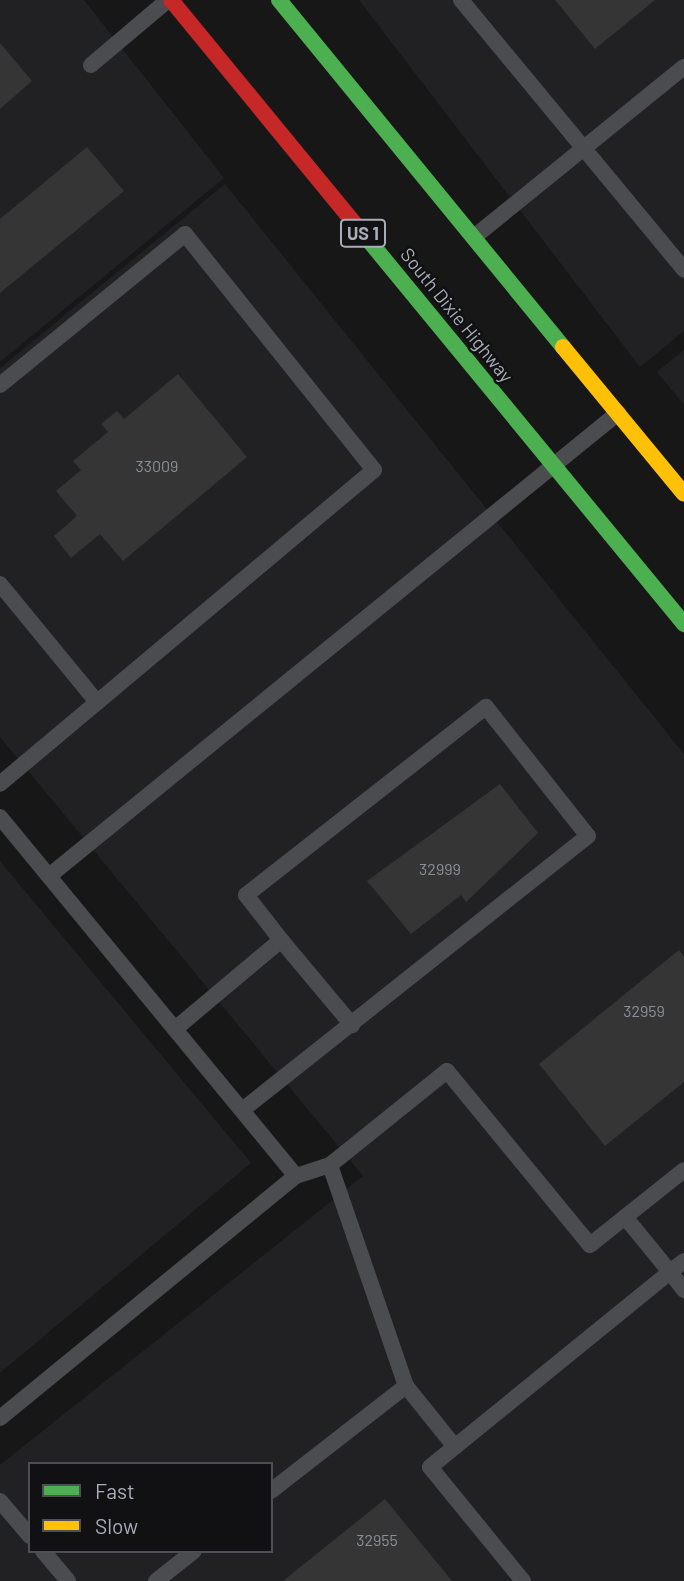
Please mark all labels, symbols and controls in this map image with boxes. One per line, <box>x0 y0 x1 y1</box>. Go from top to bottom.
road number: US 1 <box>338 218 388 247</box>
street label: South Dixie Highway <box>396 243 518 387</box>
house number: 33009 <box>136 456 178 476</box>
house number: 32999 <box>419 859 461 879</box>
house number: 32959 <box>623 1001 665 1021</box>
legend <box>28 1462 273 1553</box>
text: Fast <box>95 1478 135 1503</box>
text: Slow <box>95 1513 138 1538</box>
house number: 32955 <box>356 1530 398 1550</box>

